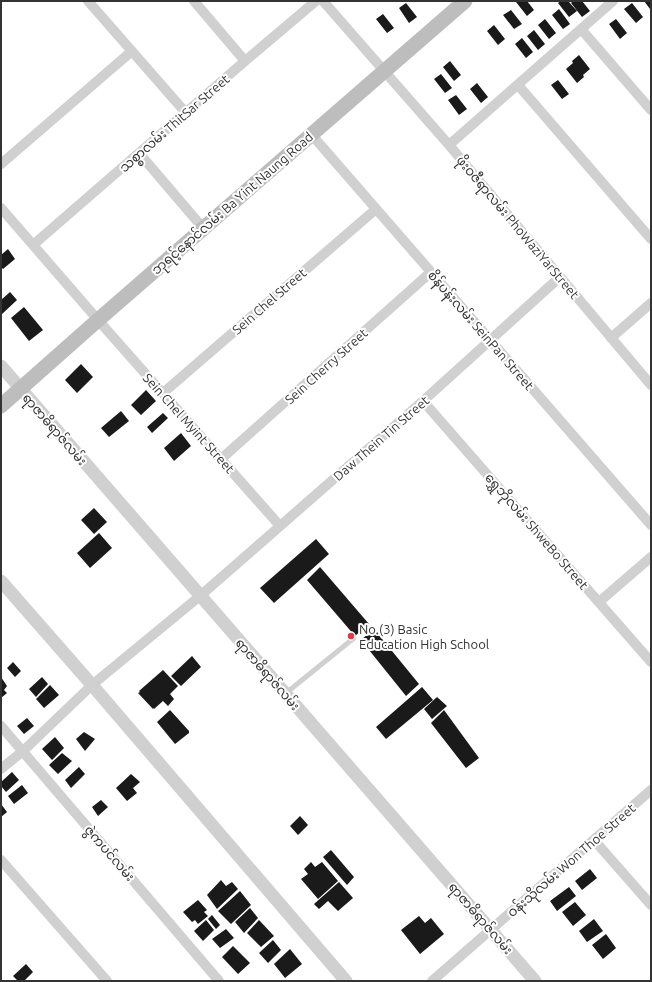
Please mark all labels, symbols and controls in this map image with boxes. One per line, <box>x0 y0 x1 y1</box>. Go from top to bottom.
street label: သစ္စာလမ်း ThitSar Street <box>116 71 235 178</box>
street label: ဘုရင့်နောင်လမ်း Ba Yint Naung Road <box>148 129 318 280</box>
street label: ဖိုးဝဇီရာလမ်း PhoWaziYarStreet <box>451 152 583 304</box>
street label: Sein Chel Street <box>229 265 309 337</box>
street label: စိန်ပန်းလမ်း SeinPan Street <box>422 267 537 395</box>
street label: Sein Cherry Street <box>282 325 370 407</box>
street label: Sein Chel Myint Street <box>141 370 237 476</box>
street label: ရာဇာဓိရာဇ်လမ်း <box>17 390 91 470</box>
street label: Daw Thein Tin Street <box>330 393 432 483</box>
street label: ရွှေဘိုလမ်း ShweBo Street <box>480 469 592 594</box>
place label: No.(3) Basic Education High School <box>359 622 490 651</box>
marker: No.(3) Basic Education High School <box>346 631 356 641</box>
street label: ရာဇာဓိရာဇ်လမ်း <box>230 635 304 715</box>
street label: ဝန်းသိုလမ်း Won Thoe Street <box>504 800 640 922</box>
street label: ဇွဲကပင်လမ်း <box>79 822 139 886</box>
street label: ရာဇာဓိရာဇ်လမ်း <box>443 879 517 959</box>

